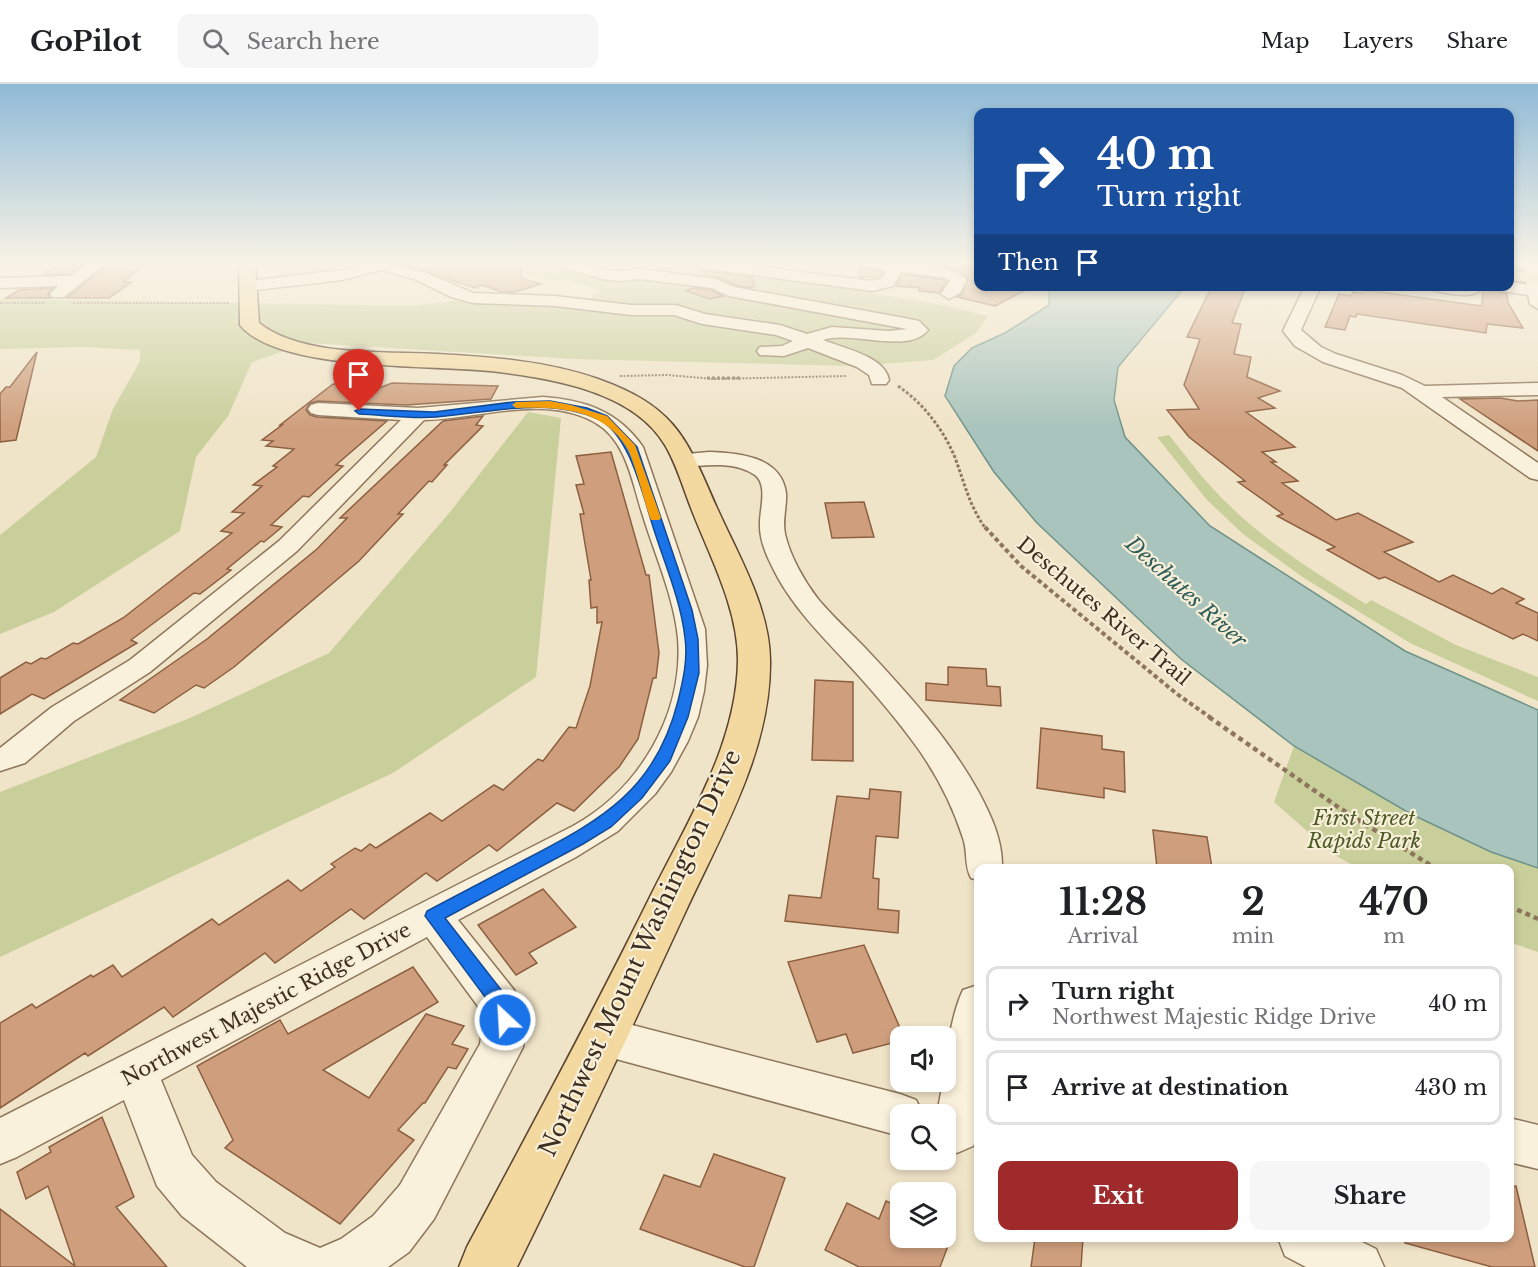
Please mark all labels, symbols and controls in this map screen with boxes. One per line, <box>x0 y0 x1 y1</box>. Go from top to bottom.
search box <box>178 14 598 68</box>
text: GoPilot <box>30 24 142 59</box>
icon: search <box>199 25 232 58</box>
text: Search here <box>247 28 380 55</box>
text: Map <box>1261 28 1310 54</box>
text: Layers <box>1343 28 1414 54</box>
text: Share <box>1447 28 1508 54</box>
text: 40 m <box>1097 128 1214 180</box>
icon: right <box>998 132 1076 210</box>
text: Turn right <box>1097 180 1241 213</box>
icon: arrive <box>1071 246 1104 279</box>
text: Then <box>998 249 1059 276</box>
pin <box>333 349 384 411</box>
icon: arrive <box>342 358 375 391</box>
water label: Deschutes River <box>1119 530 1253 654</box>
street label: Deschutes River Trail <box>1013 532 1195 690</box>
street label: Northwest Mount Washington Drive <box>532 745 747 1161</box>
park label: First Street Rapids Park <box>1306 806 1421 853</box>
text: 11:28 <box>1059 880 1147 925</box>
text: 2 <box>1241 880 1265 925</box>
text: 470 <box>1359 880 1429 925</box>
street label: Northwest Majestic Ridge Drive <box>117 917 415 1091</box>
text: Arrival <box>1068 924 1138 948</box>
text: min <box>1232 924 1274 948</box>
text: m <box>1383 924 1405 948</box>
text: Turn right <box>1052 978 1174 1005</box>
icon: right <box>1001 987 1034 1020</box>
position arrow <box>473 988 537 1052</box>
text: 40 m <box>1429 990 1487 1017</box>
text: Northwest Majestic Ridge Drive <box>1052 1005 1376 1029</box>
map controls <box>890 1026 956 1248</box>
button: sound <box>890 1026 956 1092</box>
icon: arrive <box>1001 1071 1034 1104</box>
text: Arrive at destination <box>1052 1074 1289 1101</box>
text: 430 m <box>1415 1074 1487 1101</box>
button: search <box>890 1104 956 1170</box>
button: Exit <box>998 1161 1238 1230</box>
button: Share <box>1250 1161 1490 1230</box>
button: layers <box>890 1182 956 1248</box>

